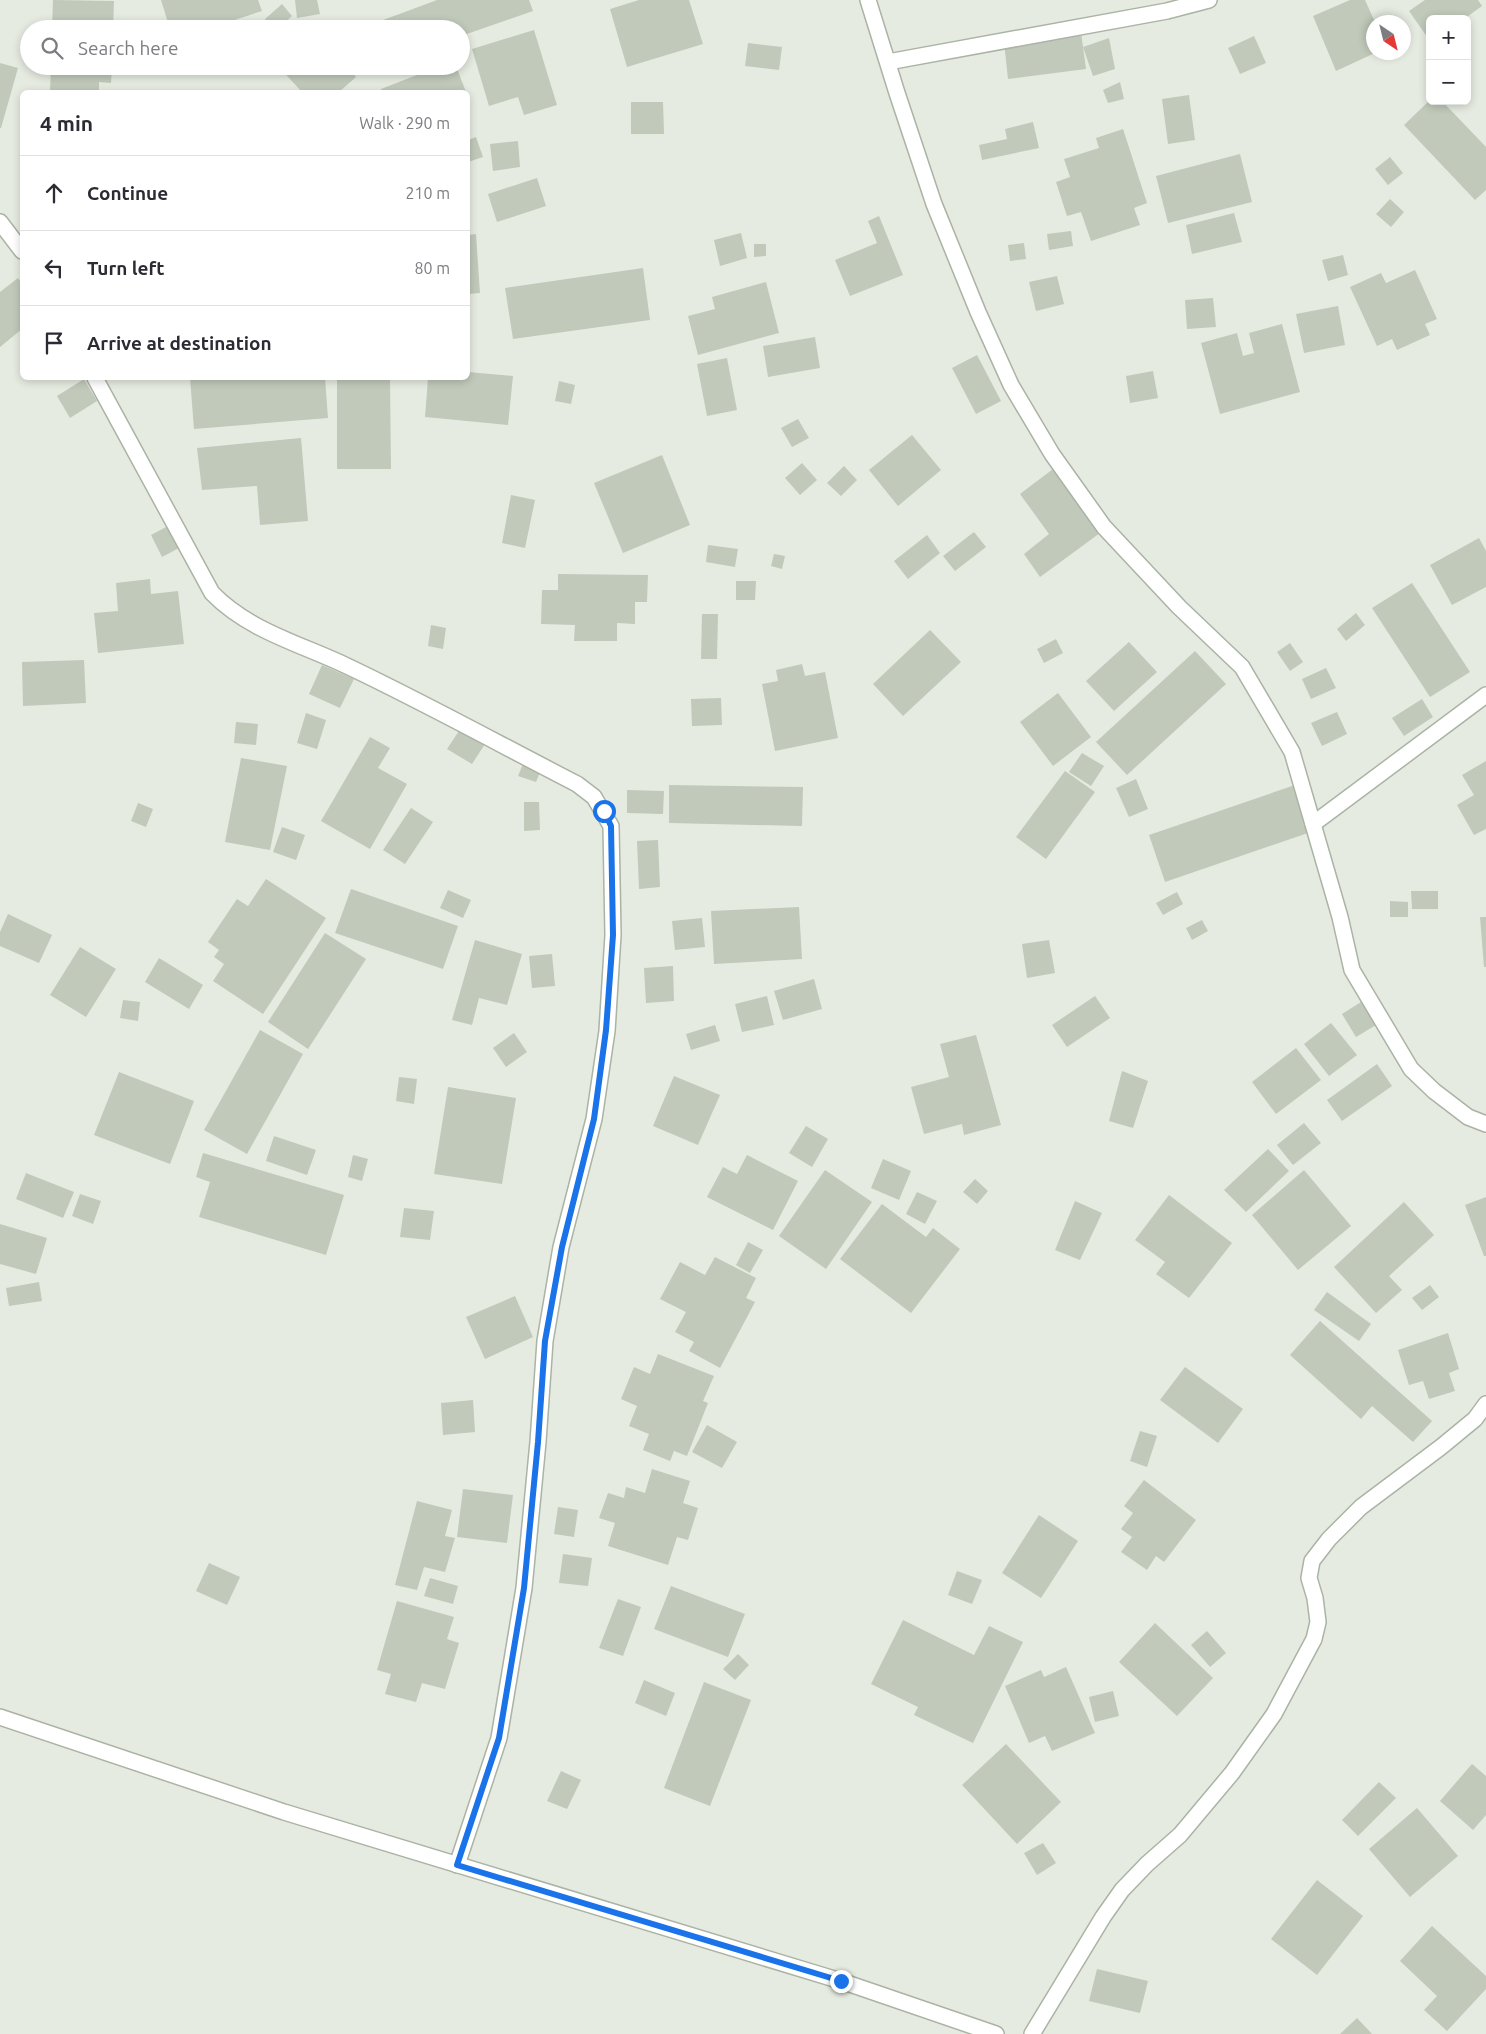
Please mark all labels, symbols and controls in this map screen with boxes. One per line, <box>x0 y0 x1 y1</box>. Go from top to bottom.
north arrow <box>1366 15 1411 60</box>
map controls <box>1426 15 1471 105</box>
button: + <box>1426 15 1471 60</box>
search box <box>20 20 470 75</box>
icon: search <box>38 34 66 62</box>
text: Search here <box>78 37 178 59</box>
button: − <box>1426 60 1471 105</box>
text: 4 min <box>40 111 93 135</box>
text: Walk · 290 m <box>359 114 450 132</box>
icon: ahead <box>40 179 68 207</box>
text: Continue <box>87 182 168 204</box>
text: 210 m <box>405 184 450 202</box>
icon: left <box>40 254 68 282</box>
text: Turn left <box>87 257 165 279</box>
text: 80 m <box>414 259 450 277</box>
icon: arrive <box>40 329 68 357</box>
text: Arrive at destination <box>87 332 272 354</box>
route start <box>593 800 616 823</box>
route end <box>830 1970 853 1993</box>

